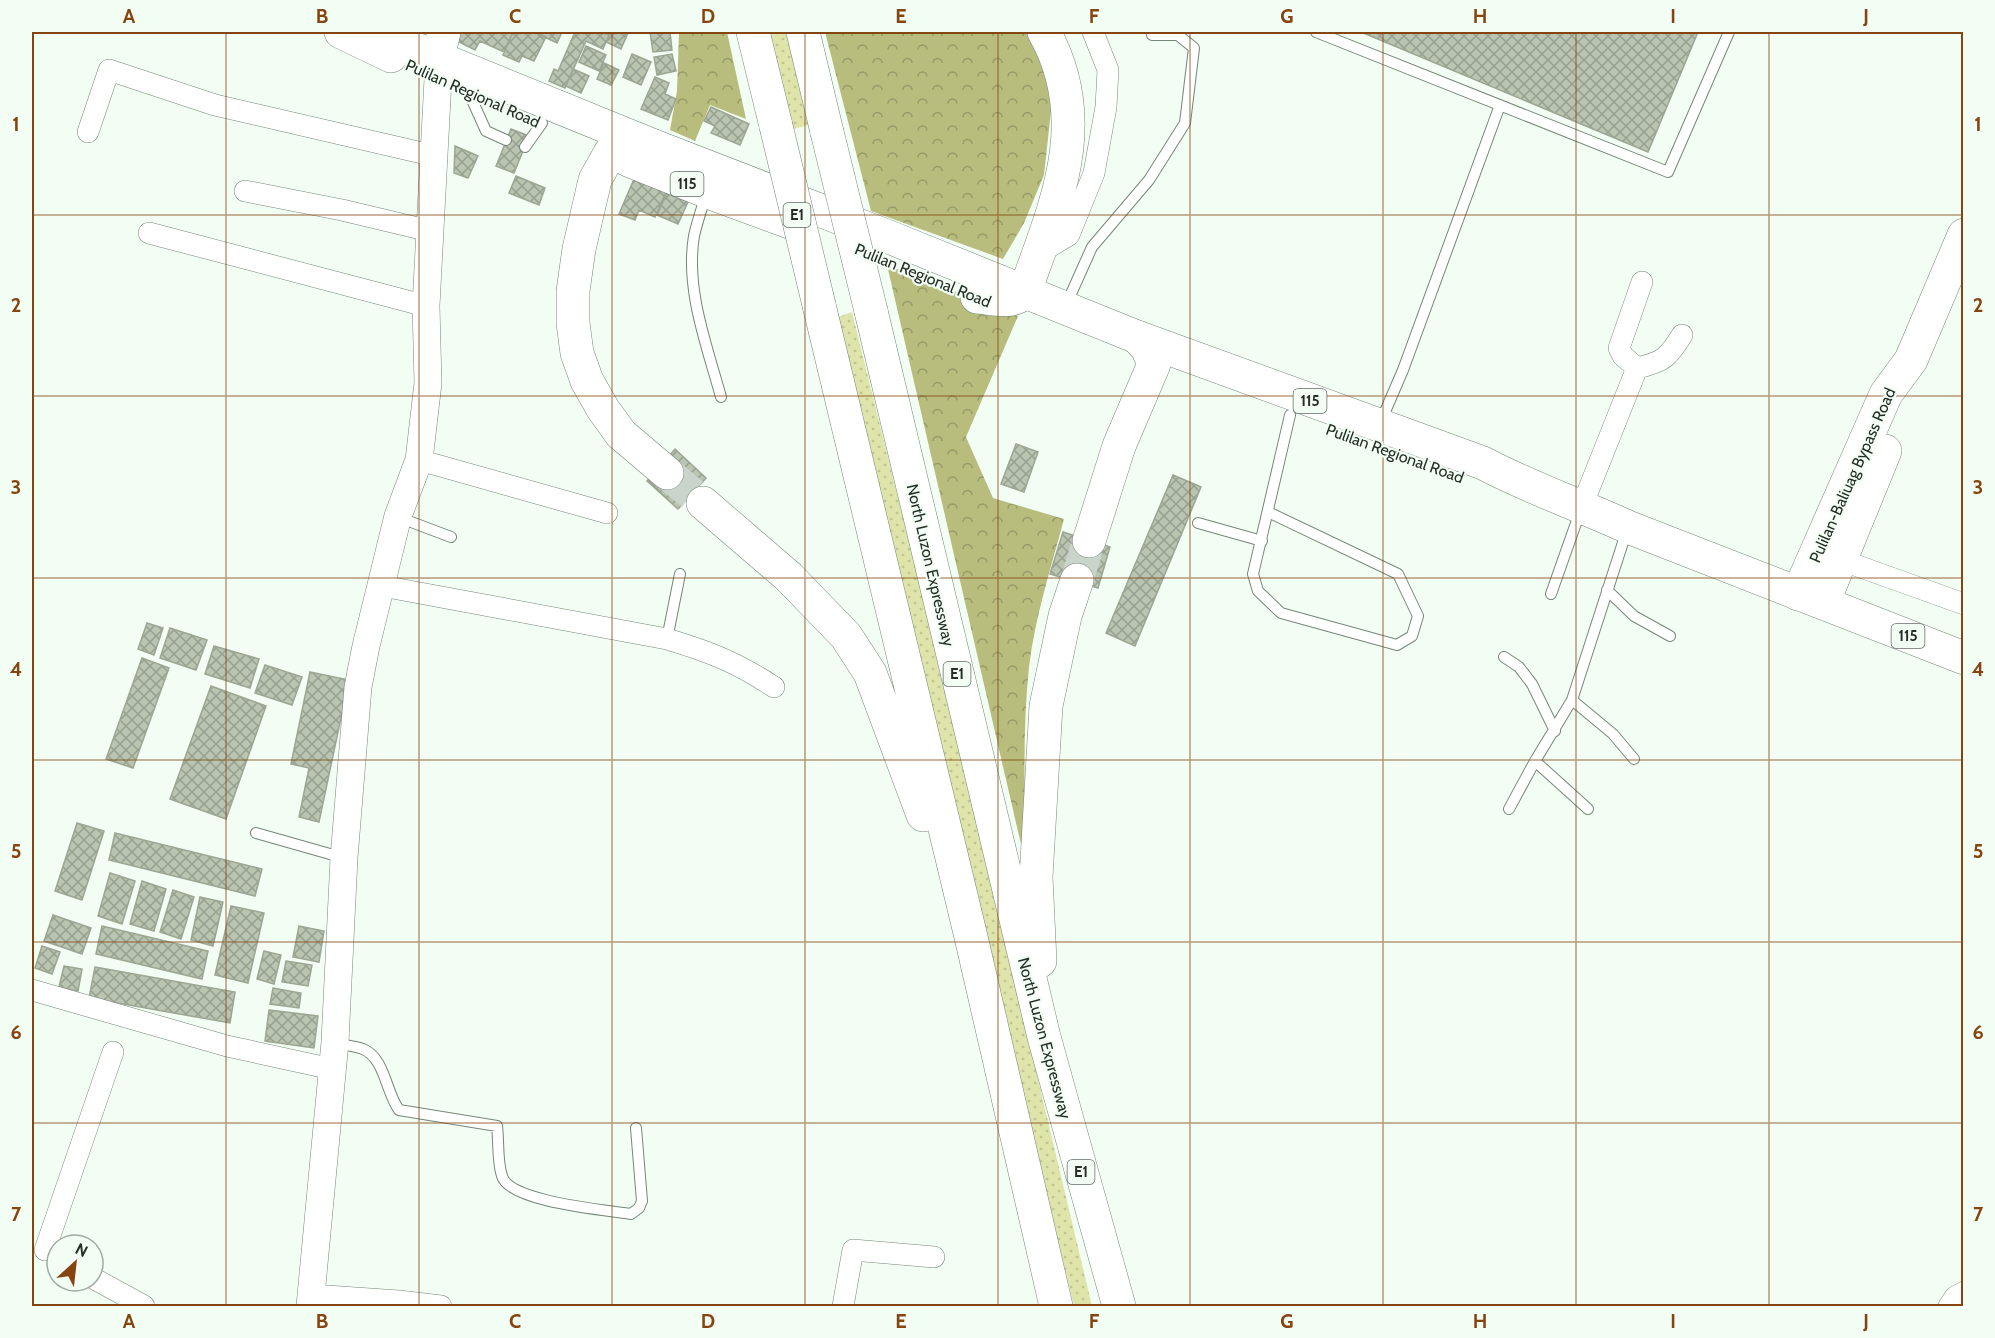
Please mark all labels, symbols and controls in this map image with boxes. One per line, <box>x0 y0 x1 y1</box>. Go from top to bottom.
text: A <box>123 4 136 28</box>
text: B <box>316 4 328 28</box>
text: C <box>509 4 521 28</box>
text: D <box>701 4 715 28</box>
text: E <box>895 4 907 28</box>
text: F <box>1089 4 1100 28</box>
text: G <box>1280 4 1294 28</box>
text: H <box>1473 4 1487 28</box>
text: I <box>1670 4 1676 28</box>
text: J <box>1862 4 1869 28</box>
street label: Pulilan Regional Road <box>403 55 543 132</box>
text: 1 <box>12 112 20 136</box>
text: 1 <box>1974 112 1982 136</box>
road number: 115 <box>670 172 704 196</box>
road number: E1 <box>784 203 810 227</box>
street label: Pulilan Regional Road <box>852 239 994 311</box>
text: 2 <box>11 293 21 317</box>
text: 2 <box>1973 293 1983 317</box>
street label: Pulilan-Baliuag Bypass Road <box>1805 385 1900 566</box>
road number: 115 <box>1294 389 1326 413</box>
street label: Pulilan Regional Road <box>1323 420 1466 487</box>
text: 3 <box>11 475 21 499</box>
text: 3 <box>1973 475 1983 499</box>
street label: North Luzon Expressway <box>903 482 958 648</box>
road number: 115 <box>1892 624 1924 648</box>
text: 4 <box>10 657 22 681</box>
text: 4 <box>1972 657 1984 681</box>
road number: E1 <box>944 662 970 686</box>
text: 5 <box>11 839 21 863</box>
text: 5 <box>1973 839 1983 863</box>
street label: North Luzon Expressway <box>1014 955 1075 1121</box>
text: 6 <box>10 1020 22 1044</box>
text: 6 <box>1972 1020 1984 1044</box>
road number: E1 <box>1068 1160 1094 1184</box>
text: 7 <box>11 1202 22 1226</box>
text: 7 <box>1973 1202 1984 1226</box>
north arrow <box>45 1233 105 1293</box>
text: N <box>72 1239 91 1261</box>
text: A <box>123 1309 136 1333</box>
text: B <box>316 1309 328 1333</box>
text: C <box>509 1309 521 1333</box>
text: D <box>701 1309 715 1333</box>
text: E <box>895 1309 907 1333</box>
text: F <box>1089 1309 1100 1333</box>
text: G <box>1280 1309 1294 1333</box>
text: H <box>1473 1309 1487 1333</box>
text: I <box>1670 1309 1676 1333</box>
text: J <box>1862 1309 1869 1333</box>

